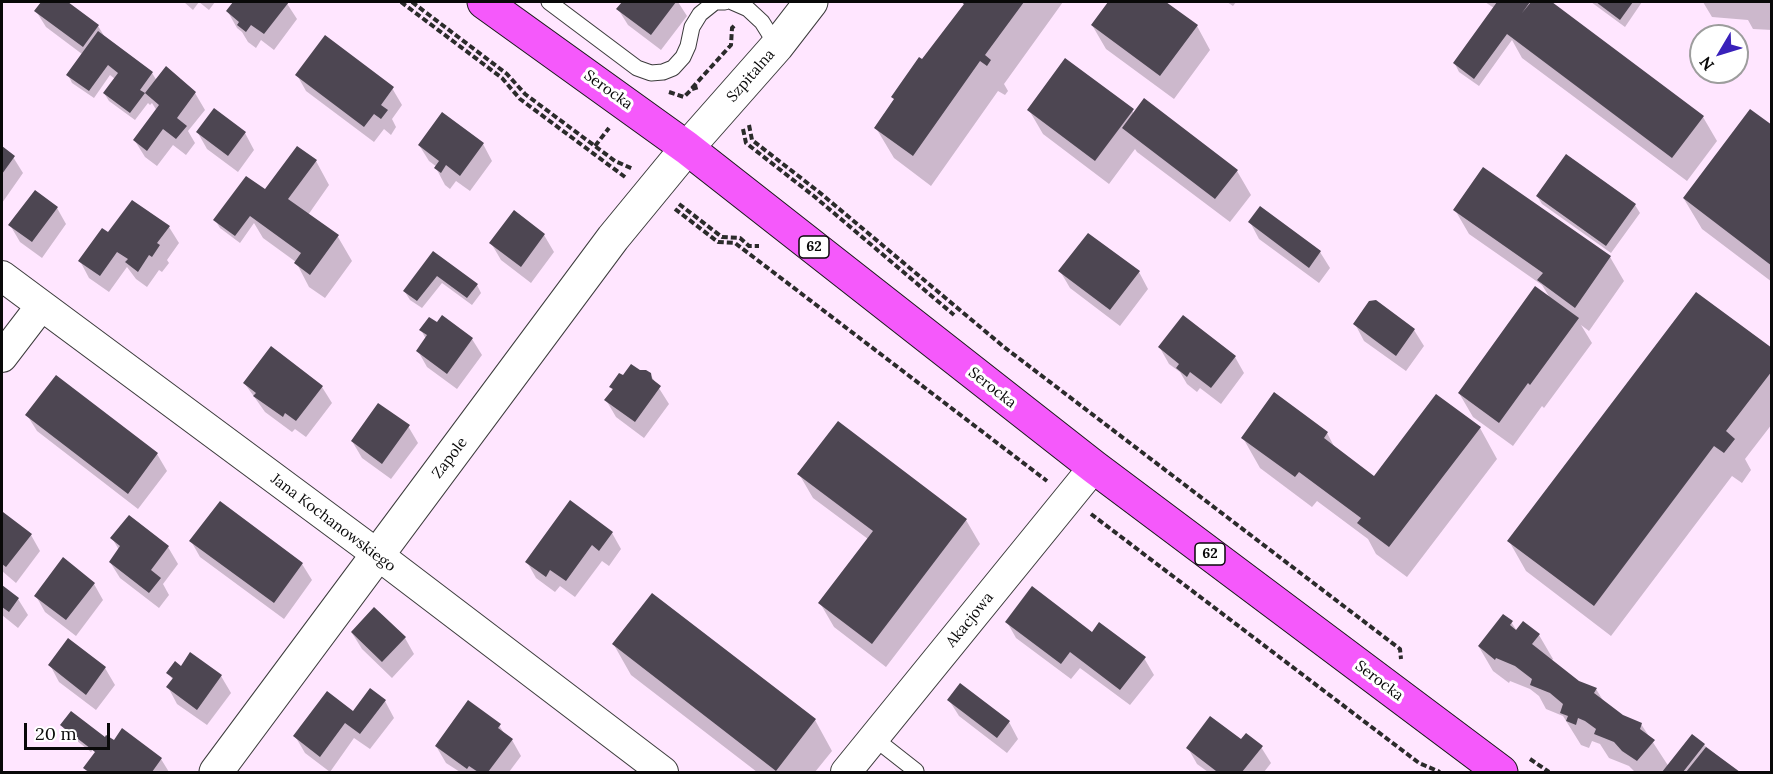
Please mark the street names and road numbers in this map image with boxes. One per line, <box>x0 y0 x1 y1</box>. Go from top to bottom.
street label: Szpitalna <box>723 46 779 106</box>
street label: Serocka <box>580 66 636 114</box>
road number: 62 <box>799 236 829 258</box>
street label: Serocka <box>965 364 1019 412</box>
street label: Zapole <box>429 434 471 482</box>
street label: Jana Kochanowskiego <box>267 470 399 576</box>
road number: 62 <box>1195 543 1225 565</box>
street label: Akacjowa <box>942 589 998 651</box>
street label: Serocka <box>1351 657 1407 705</box>

